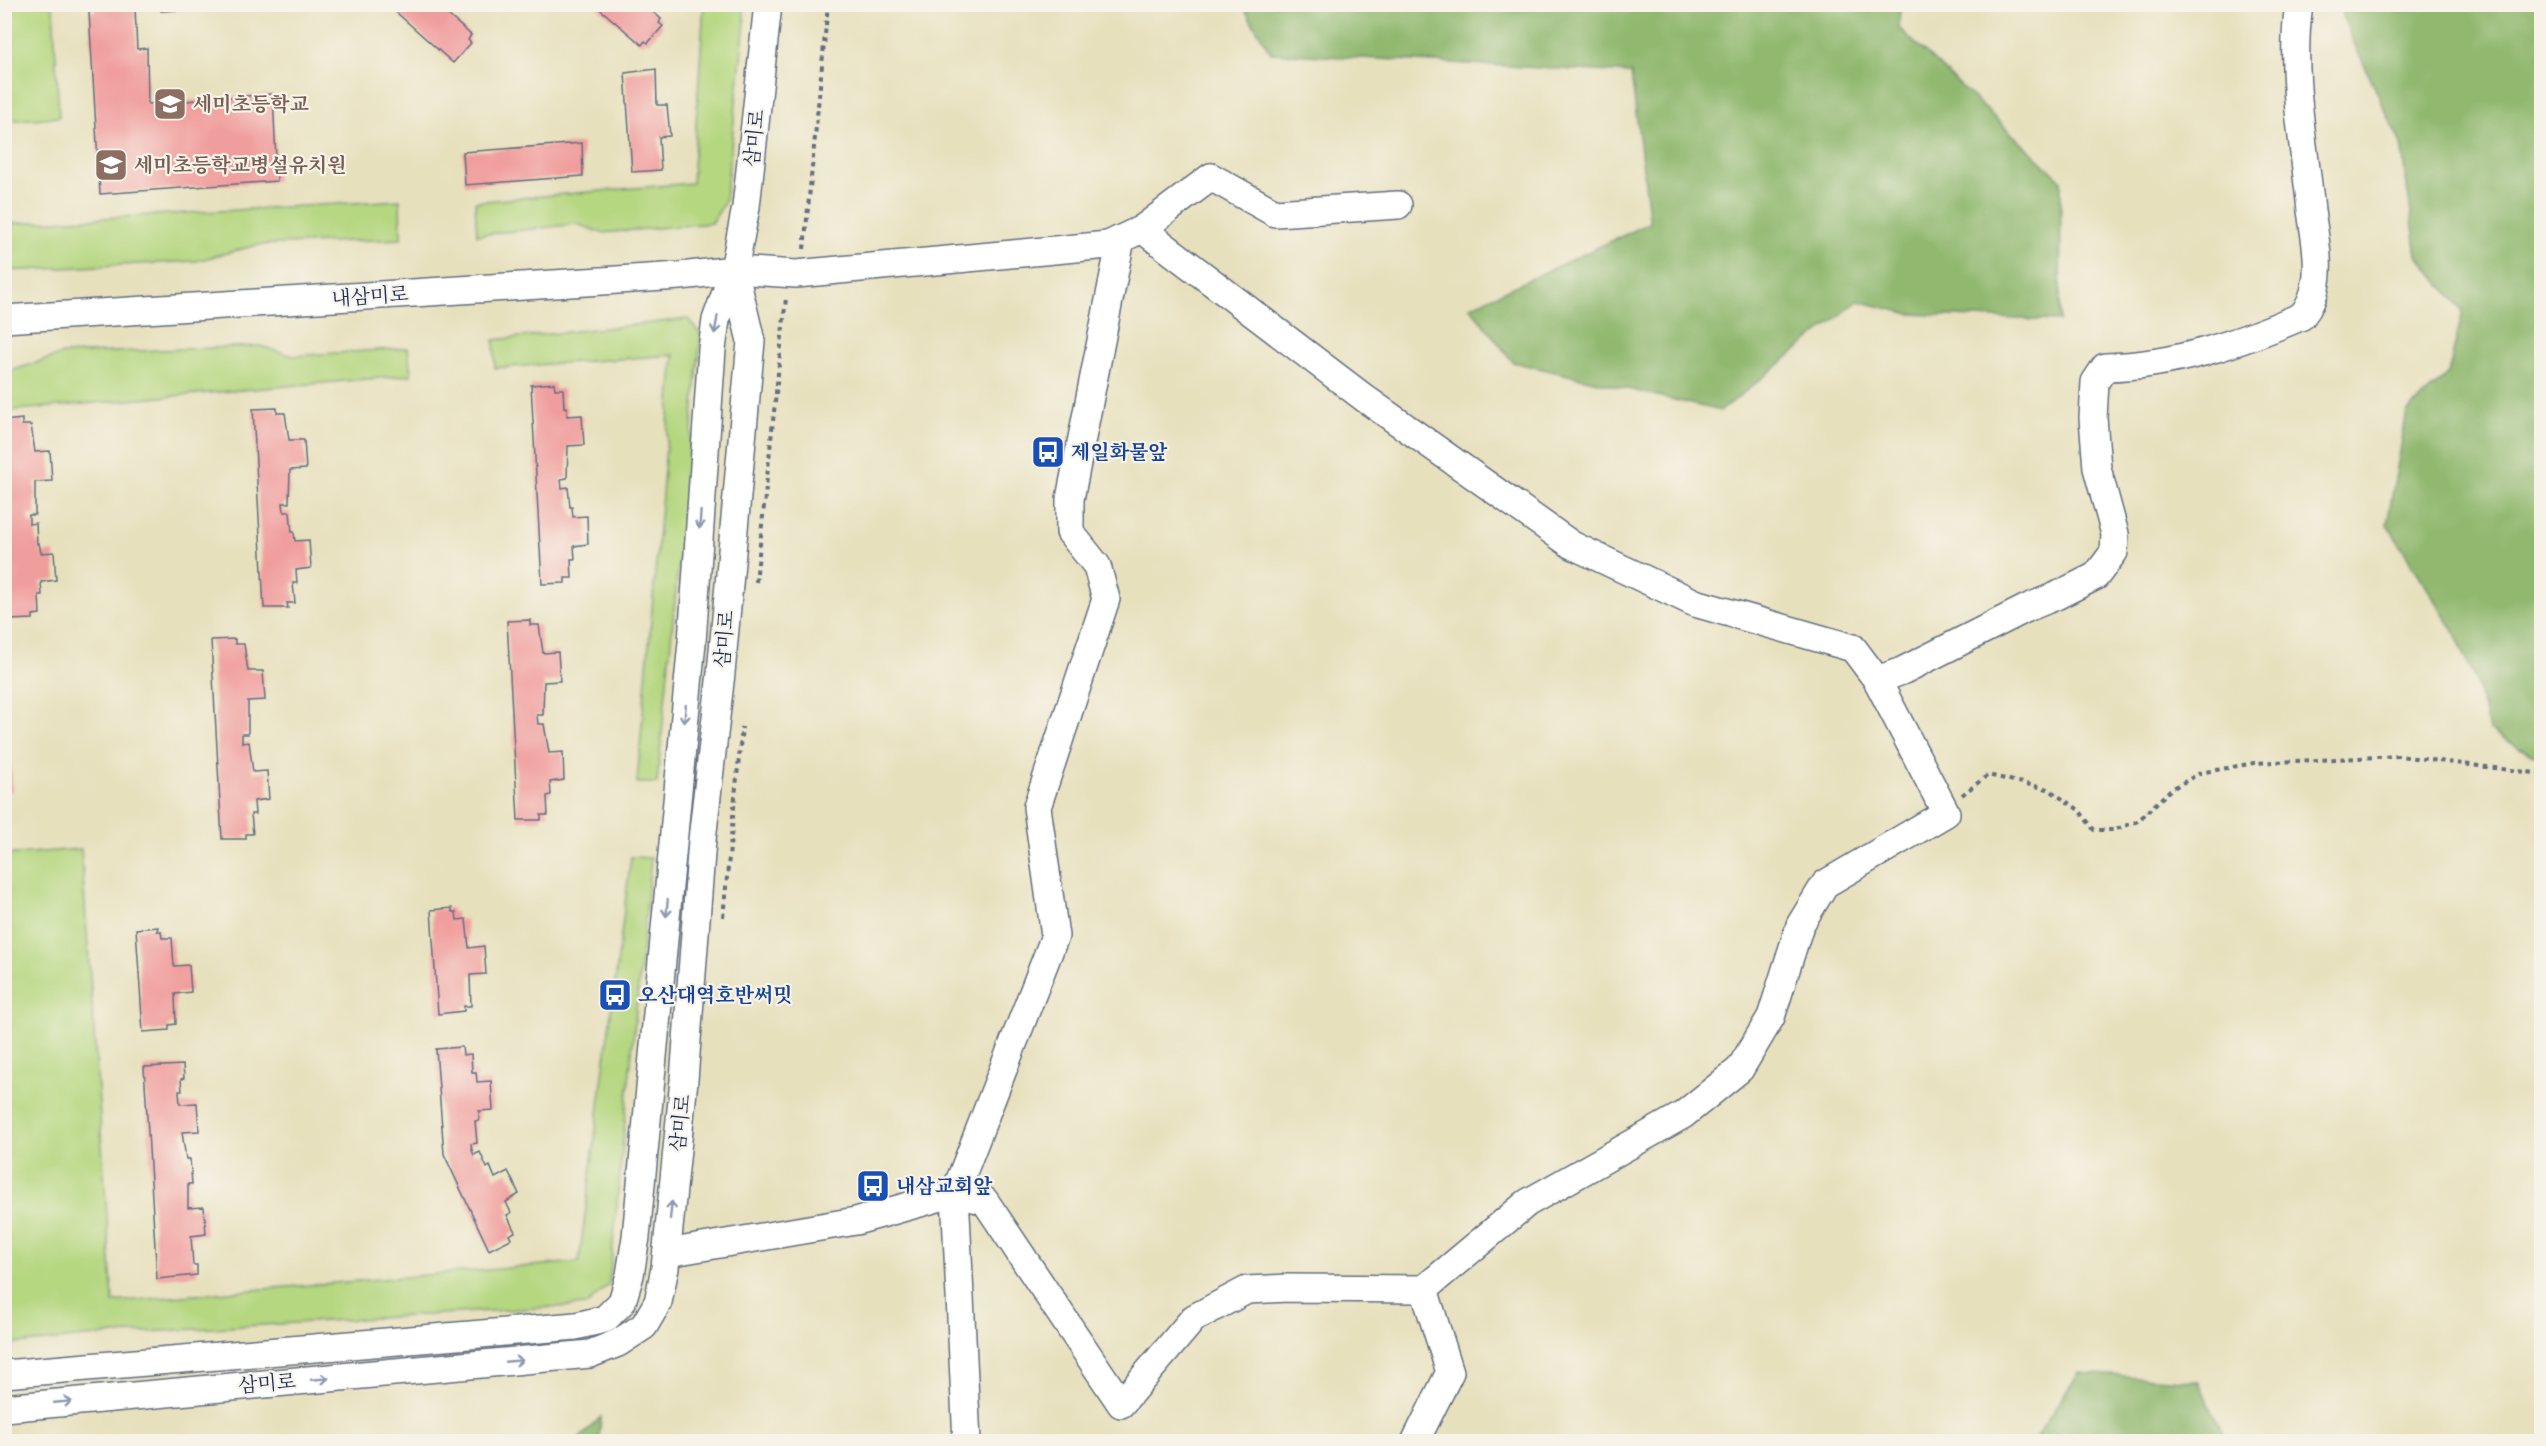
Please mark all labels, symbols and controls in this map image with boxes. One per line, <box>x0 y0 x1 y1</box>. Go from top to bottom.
school or university icon: 세미초등학교 <box>152 86 188 122</box>
place label: 세미초등학교 <box>193 89 310 118</box>
street label: 삼미로 <box>736 108 771 168</box>
school or university icon: 세미초등학교병설유치원 <box>93 147 129 183</box>
place label: 세미초등학교병설유치원 <box>134 150 347 179</box>
street label: 내삼미로 <box>330 278 410 313</box>
one-way arrow <box>710 315 721 335</box>
bus stop icon: 제일화물앞 <box>1030 434 1066 470</box>
place label: 제일화물앞 <box>1071 437 1168 466</box>
one-way arrow <box>695 509 706 529</box>
street label: 삼미로 <box>707 609 740 669</box>
one-way arrow <box>679 703 690 723</box>
one-way arrow <box>661 898 672 918</box>
bus stop icon: 오산대역호반써밋 <box>597 977 633 1013</box>
place label: 오산대역호반써밋 <box>638 980 793 1009</box>
street label: 삼미로 <box>662 1093 697 1153</box>
bus stop icon: 내삼교회앞 <box>855 1168 891 1204</box>
place label: 내삼교회앞 <box>896 1171 993 1200</box>
one-way arrow <box>666 1201 677 1221</box>
one-way arrow <box>503 1355 523 1366</box>
street label: 삼미로 <box>237 1366 297 1399</box>
one-way arrow <box>309 1373 329 1384</box>
one-way arrow <box>52 1396 72 1407</box>

